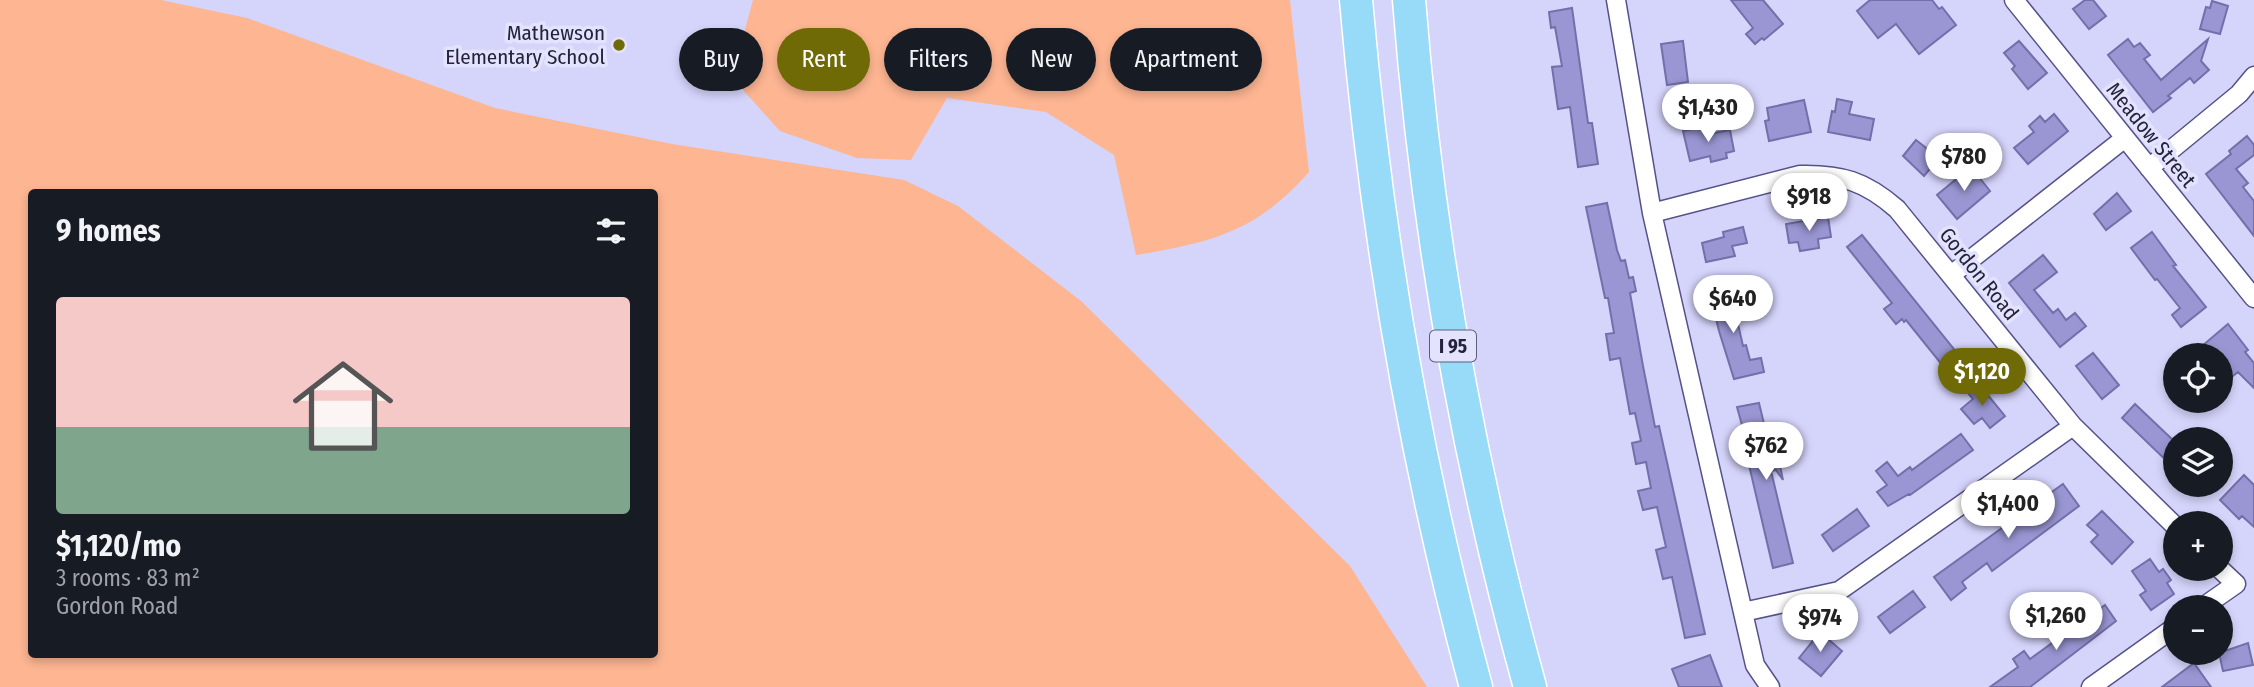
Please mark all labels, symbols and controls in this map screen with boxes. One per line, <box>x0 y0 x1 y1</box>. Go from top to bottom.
place label: Mathewson Elementary School <box>445 20 605 70</box>
chip: Buy <box>679 28 763 91</box>
chip: Rent <box>777 28 870 91</box>
chip: Filters <box>884 28 992 91</box>
chip: New <box>1006 28 1096 91</box>
chip: Apartment <box>1110 28 1262 91</box>
marker: Mathewson Elementary School <box>611 37 627 53</box>
street label: Meadow Street <box>2101 77 2201 193</box>
pin: $1,430 <box>1651 85 1765 144</box>
text: $1,430 <box>1678 93 1738 121</box>
pin: $780 <box>1923 134 2005 193</box>
text: $780 <box>1941 142 1987 170</box>
pin: $918 <box>1768 174 1850 233</box>
text: $918 <box>1787 182 1831 210</box>
icon: filters <box>592 212 630 250</box>
text: 9 homes <box>56 213 161 249</box>
street label: Gordon Road <box>1934 222 2024 326</box>
pin: $640 <box>1692 276 1774 335</box>
text: $640 <box>1709 284 1757 312</box>
road number: I 95 <box>1430 330 1476 362</box>
icon: home <box>280 343 406 469</box>
map controls <box>2163 343 2233 665</box>
button: locate <box>2163 343 2233 413</box>
pin: $1,120 <box>1925 348 2039 408</box>
text: $1,120 <box>1954 357 2010 385</box>
pin: $762 <box>1725 422 1807 482</box>
button: layers <box>2163 427 2233 497</box>
text: $762 <box>1745 431 1787 459</box>
pin: $1,400 <box>1951 480 2065 540</box>
text: $1,400 <box>1977 489 2039 517</box>
button: + <box>2163 511 2233 581</box>
text: $1,120/mo <box>56 528 181 564</box>
text: 3 rooms · 83 m² <box>56 564 200 592</box>
text: Gordon Road <box>56 592 178 620</box>
pin: $1,260 <box>1999 592 2113 652</box>
pin: $974 <box>1779 594 1861 654</box>
button: − <box>2163 595 2233 665</box>
text: $1,260 <box>2026 601 2086 629</box>
text: $974 <box>1798 603 1842 631</box>

